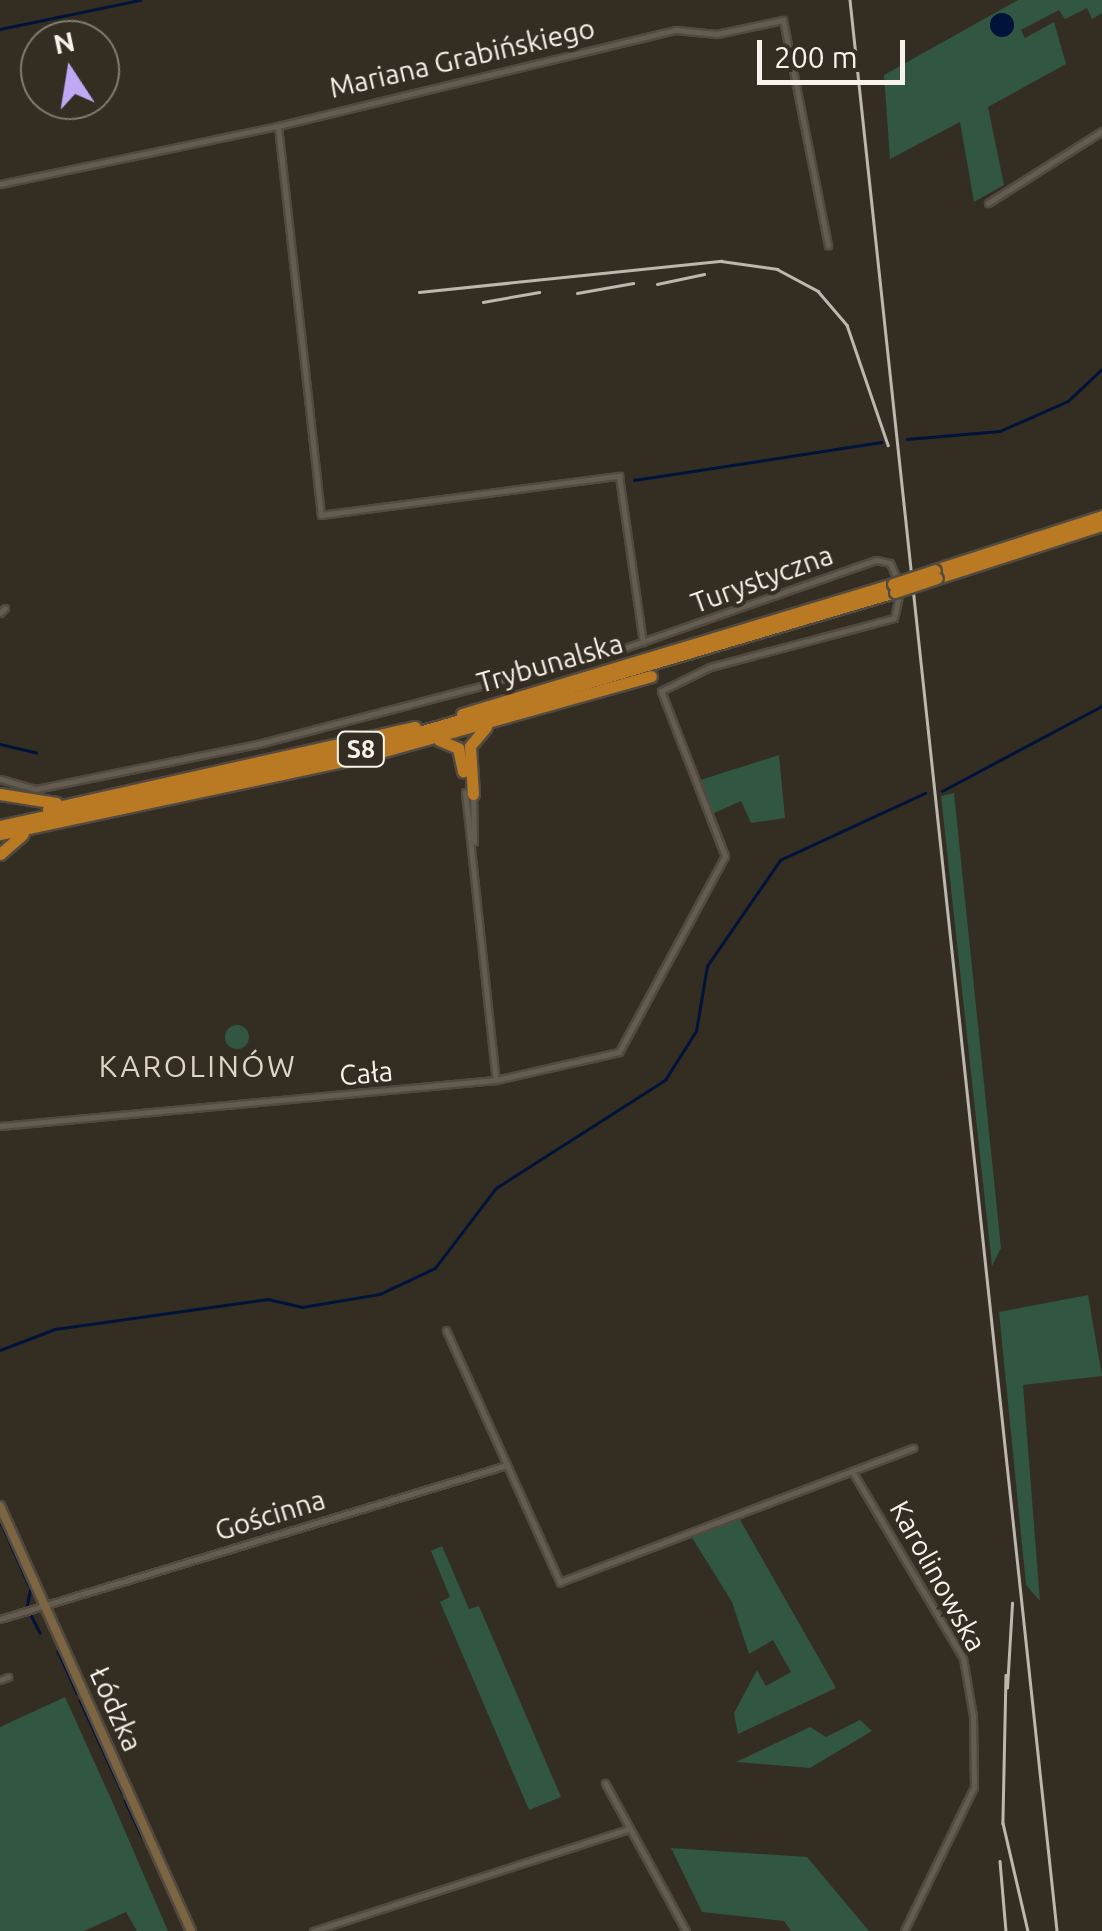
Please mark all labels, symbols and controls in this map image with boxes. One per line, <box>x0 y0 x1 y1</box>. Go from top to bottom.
street label: Mariana Grabińskiego <box>326 11 598 105</box>
north arrow <box>20 20 120 120</box>
scale bar <box>762 20 910 82</box>
text: N <box>51 25 78 59</box>
text: 200 m <box>774 40 858 74</box>
street label: Turystyczna <box>687 538 837 620</box>
street label: Trybunalska <box>473 626 627 700</box>
road number: S8 <box>336 729 386 769</box>
district label: KAROLINÓW <box>99 1048 297 1084</box>
street label: Cała <box>338 1054 394 1092</box>
street label: Gościnna <box>211 1482 329 1548</box>
street label: Karolinowska <box>883 1495 993 1657</box>
street label: Łódzka <box>83 1662 149 1756</box>

